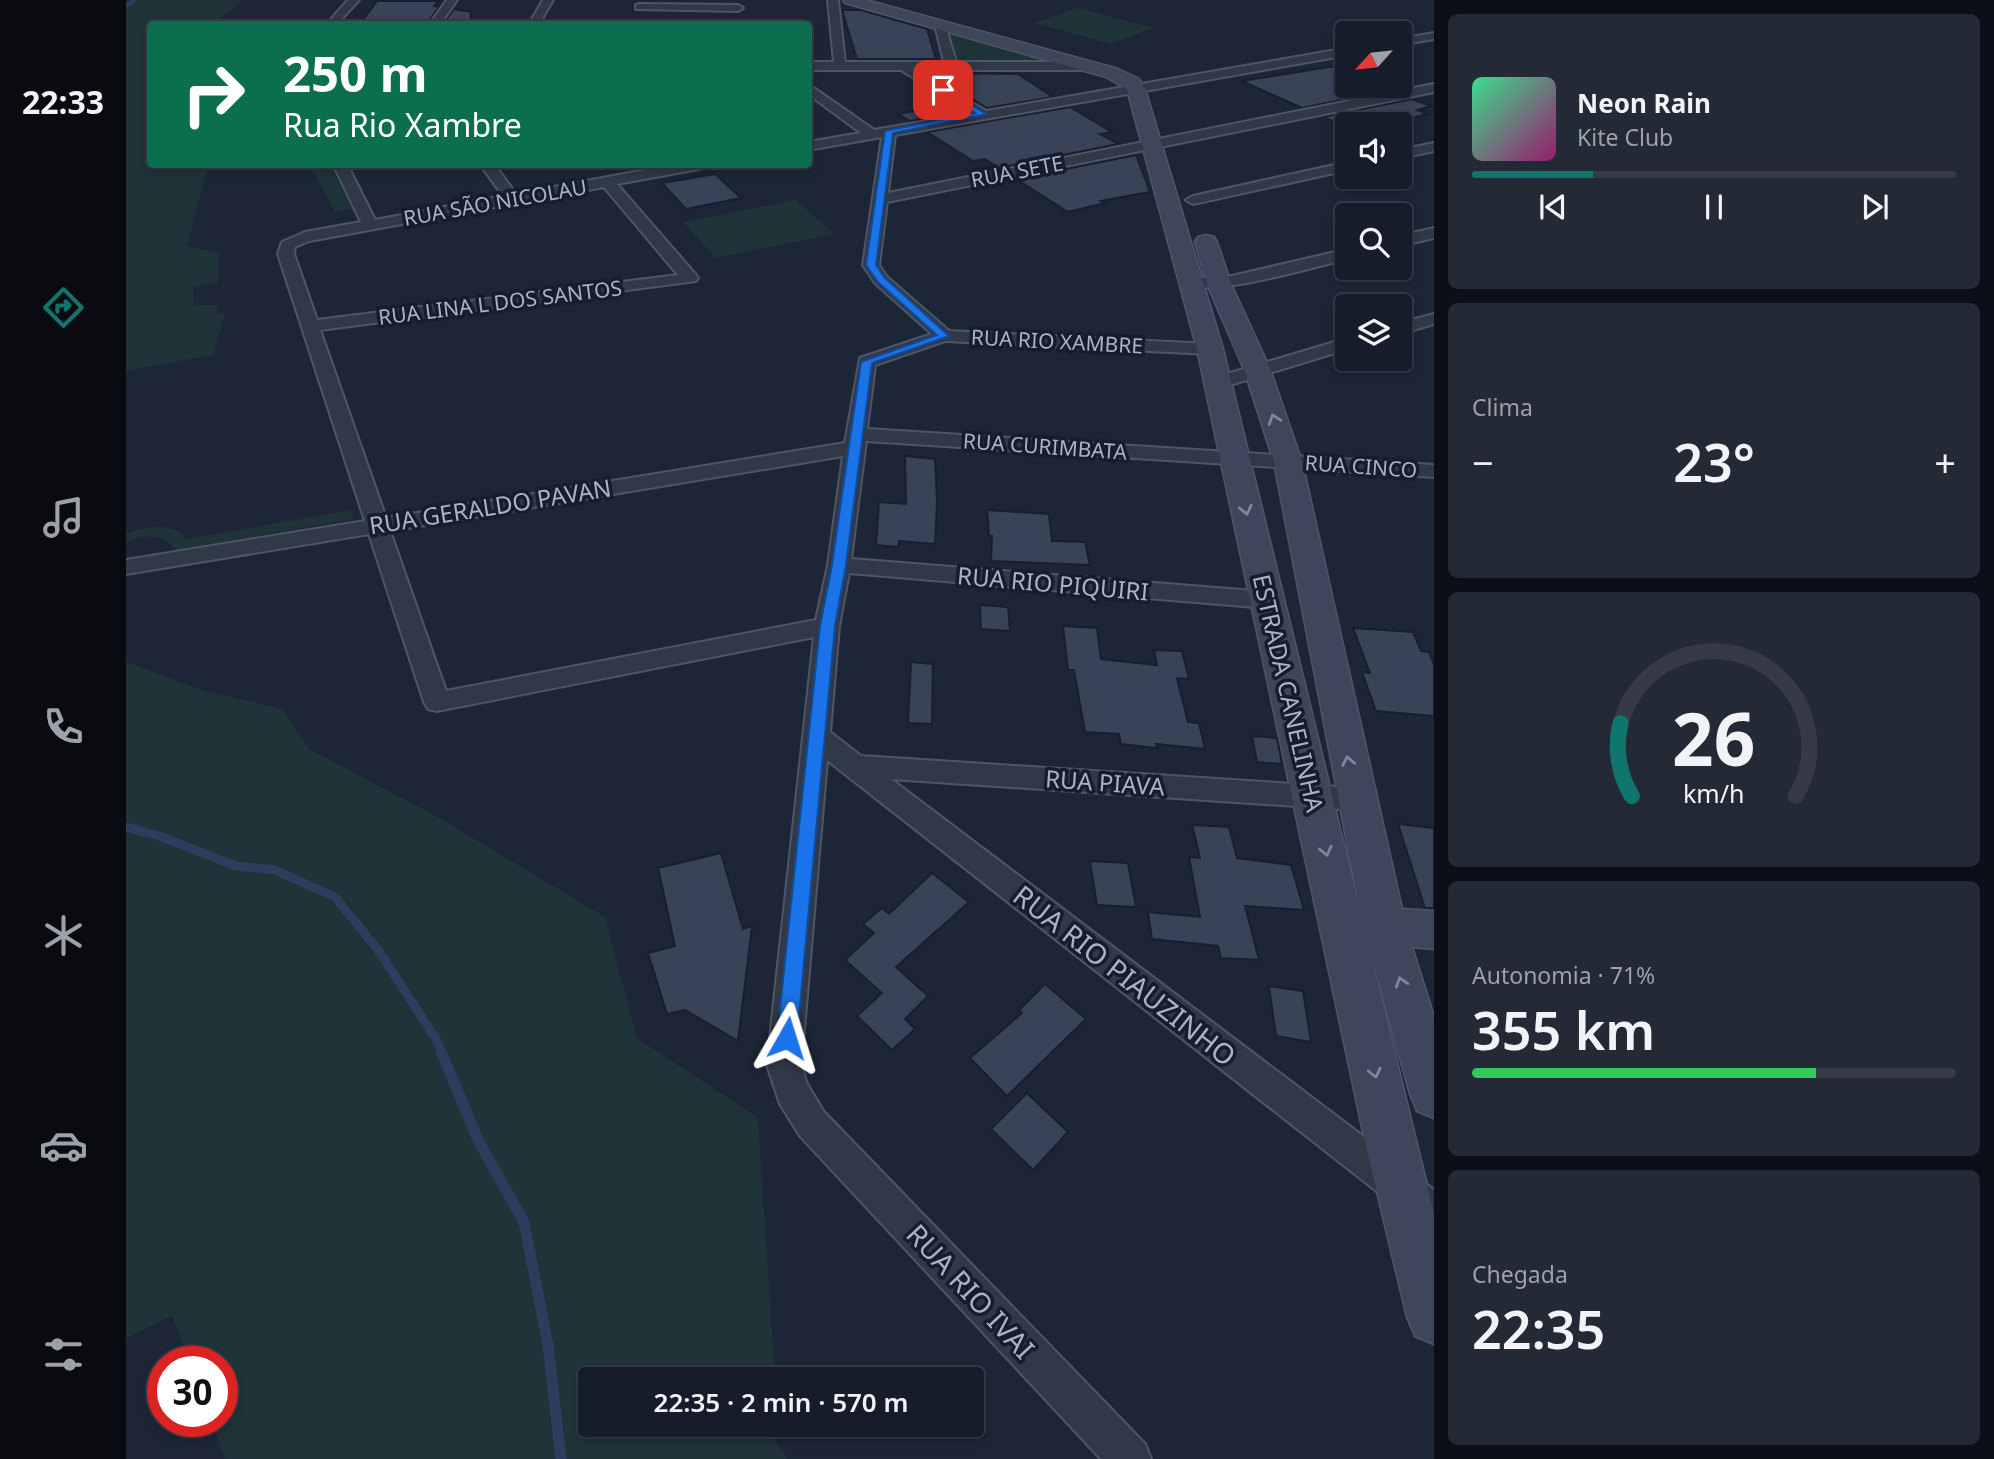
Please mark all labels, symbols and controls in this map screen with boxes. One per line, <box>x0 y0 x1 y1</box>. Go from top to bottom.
north arrow <box>1335 21 1412 98</box>
map controls <box>1335 21 1412 371</box>
text: 250 m <box>283 40 428 106</box>
icon: right <box>168 49 259 140</box>
pin <box>913 60 973 120</box>
icon: arrive <box>924 71 962 109</box>
text: 22:33 <box>22 80 104 123</box>
text: Neon Rain <box>1577 85 1711 121</box>
text: Rua Rio Xambre <box>283 103 522 146</box>
button: sound <box>1335 112 1412 189</box>
text: Kite Club <box>1577 121 1673 153</box>
street label: RUA SETE <box>968 148 1066 194</box>
street label: RUA SÃO NICOLAU <box>401 172 589 232</box>
icon: previous <box>1534 188 1572 226</box>
icon: pause <box>1695 188 1733 226</box>
icon: next <box>1856 188 1894 226</box>
button: search <box>1335 203 1412 280</box>
street label: RUA LINA L DOS SANTOS <box>377 273 623 331</box>
icon: directions <box>39 283 88 332</box>
button: layers <box>1335 294 1412 371</box>
street label: RUA RIO XAMBRE <box>970 323 1144 359</box>
text: Clima <box>1472 391 1533 423</box>
one-way arrow <box>1268 414 1282 426</box>
street label: RUA CURIMBATA <box>962 426 1128 466</box>
text: 23° <box>1673 426 1755 497</box>
text: − <box>1472 436 1494 488</box>
text: + <box>1934 436 1956 488</box>
street label: RUA CINCO <box>1304 448 1418 484</box>
street label: RUA GERALDO PAVAN <box>367 471 613 541</box>
icon: music <box>39 493 88 542</box>
one-way arrow <box>1238 504 1252 516</box>
street label: RUA RIO PIQUIRI <box>956 558 1150 608</box>
street label: ESTRADA CANELINHA <box>1246 571 1333 816</box>
text: 26 <box>1672 688 1756 787</box>
icon: phone <box>39 702 88 751</box>
one-way arrow <box>1342 755 1357 767</box>
street label: RUA PIAVA <box>1044 761 1166 803</box>
text: km/h <box>1683 775 1745 809</box>
one-way arrow <box>1317 845 1332 857</box>
street label: RUA RIO PIAUZINHO <box>1006 876 1244 1074</box>
icon: climate <box>39 911 88 960</box>
text: Autonomia · 71% <box>1472 959 1655 991</box>
one-way arrow <box>1394 976 1409 988</box>
text: 355 km <box>1472 994 1655 1065</box>
position arrow <box>750 1001 824 1075</box>
one-way arrow <box>1367 1067 1381 1079</box>
icon: car <box>39 1121 88 1170</box>
street label: RUA RIO IVAI <box>899 1215 1043 1367</box>
text: Chegada <box>1472 1258 1568 1290</box>
text: 22:35 <box>1472 1293 1605 1364</box>
icon: filters <box>39 1330 88 1379</box>
speed limit sign: 30 <box>147 1346 238 1437</box>
text: 22:35 · 2 min · 570 m <box>654 1384 908 1420</box>

